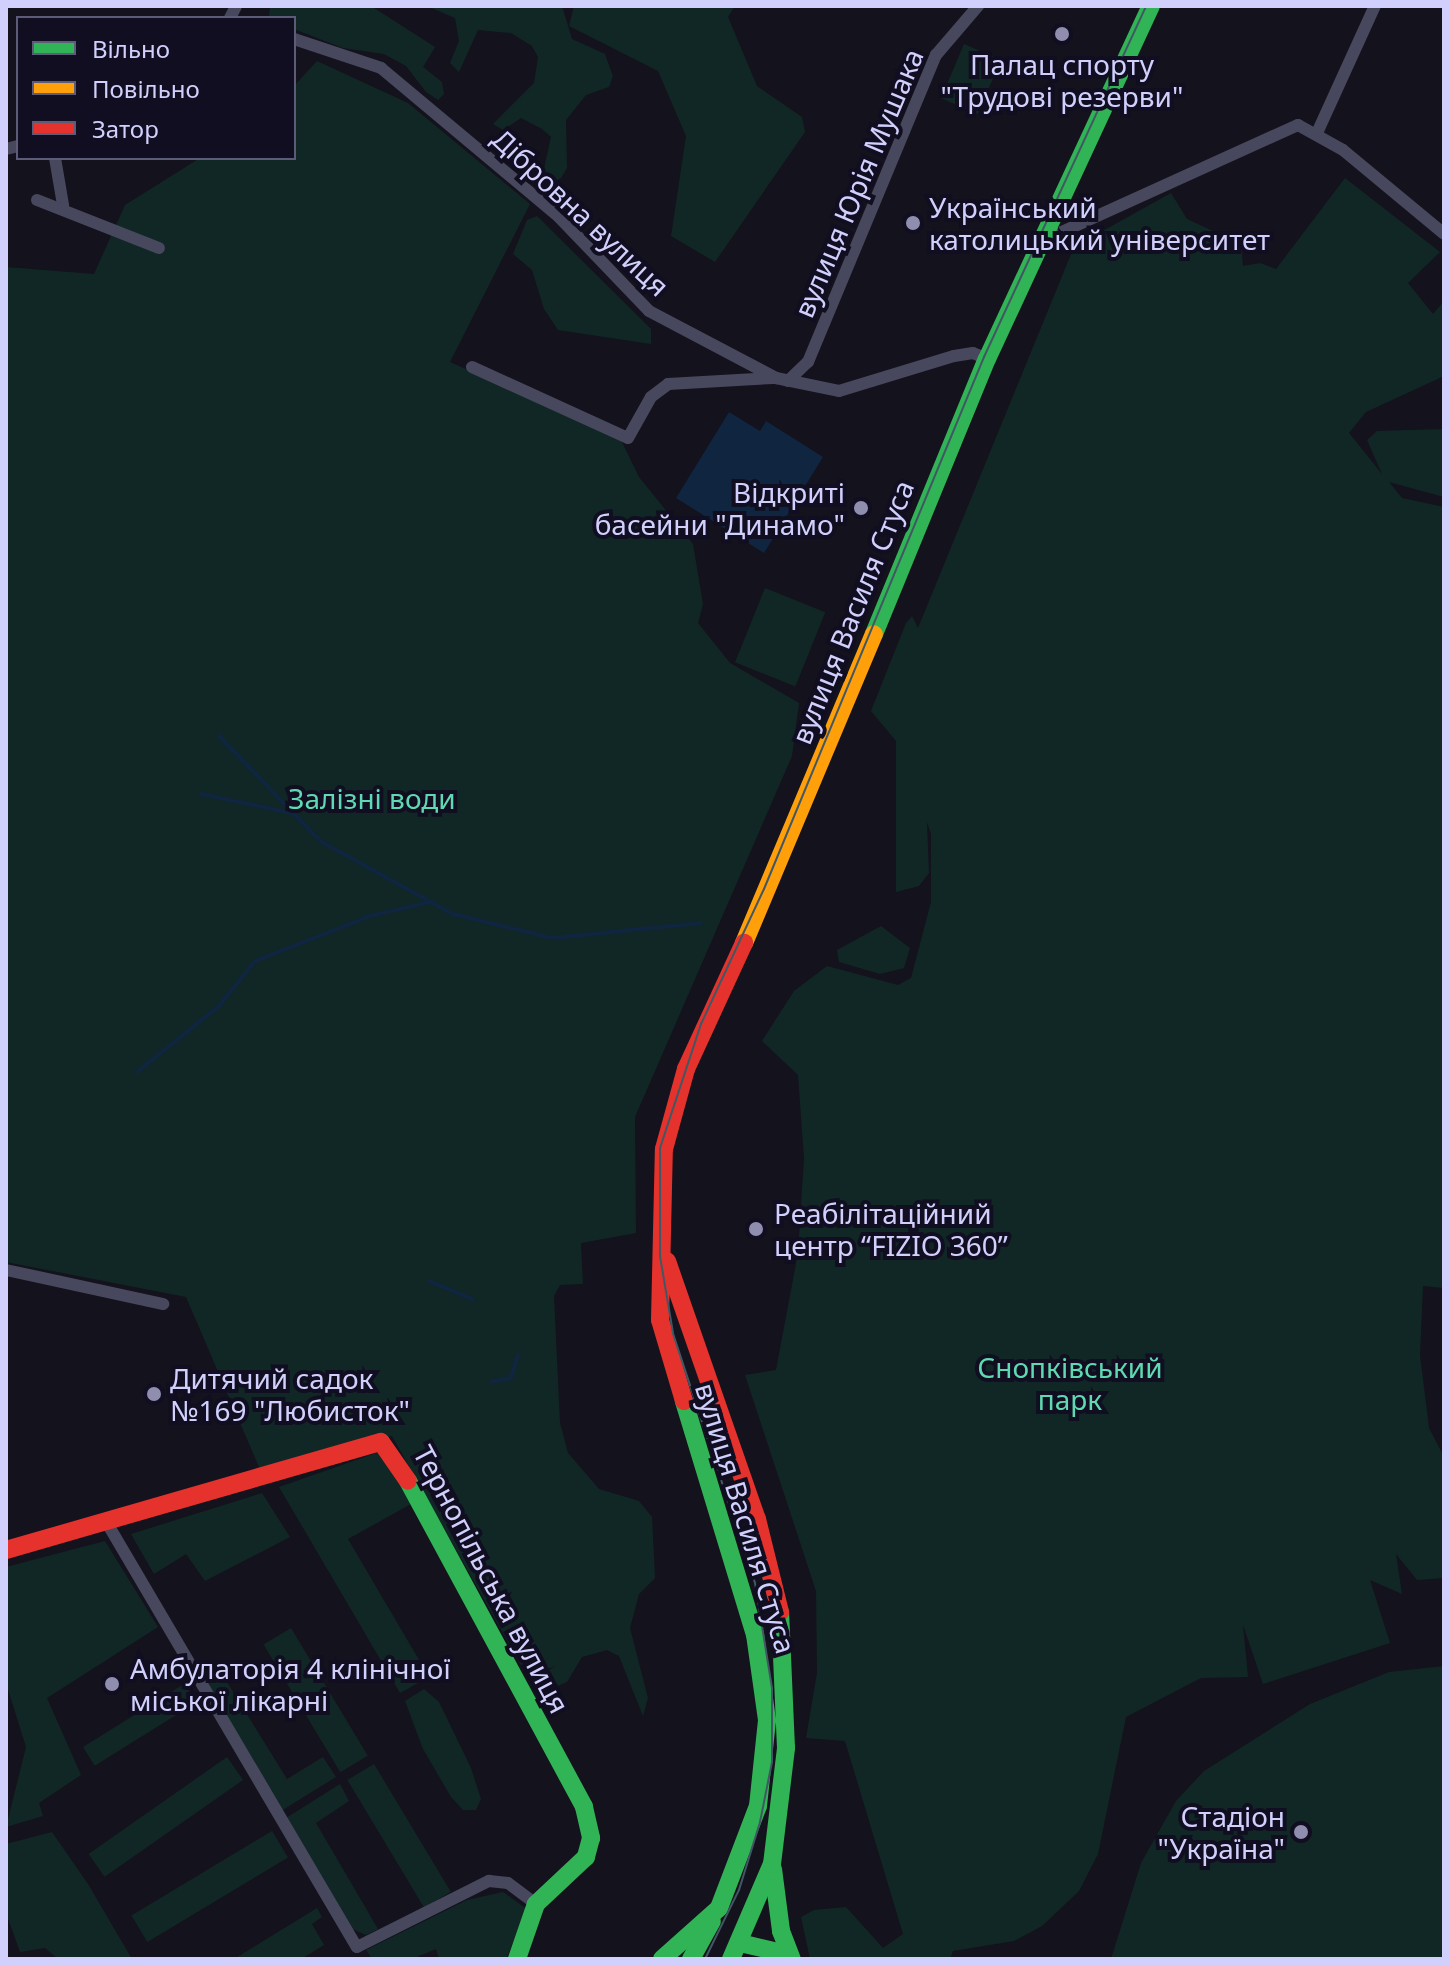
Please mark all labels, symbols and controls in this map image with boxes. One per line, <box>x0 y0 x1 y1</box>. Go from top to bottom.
legend <box>16 16 296 160</box>
marker: Палац спорту "Трудові резерви" <box>1053 25 1071 43</box>
text: Вільно <box>92 32 170 65</box>
street label: вулиця Юрія Мушака <box>786 44 930 322</box>
place label: Палац спорту "Трудові резерви" <box>941 47 1183 113</box>
text: Повільно <box>92 72 200 105</box>
text: Затор <box>92 112 159 145</box>
street label: Дібровна вулиця <box>486 122 676 302</box>
place label: Український католицький університет <box>929 190 1270 256</box>
marker: Український католицький університет <box>904 214 922 232</box>
place label: Відкриті басейни "Динамо" <box>595 475 845 541</box>
street label: вулиця Василя Стуса <box>784 475 920 749</box>
marker: Відкриті басейни "Динамо" <box>852 499 870 517</box>
park label: Залізні води <box>288 781 456 815</box>
place label: Реабілітаційний центр “FIZIO 360” <box>774 1196 1008 1262</box>
marker: Реабілітаційний центр “FIZIO 360” <box>745 1218 767 1240</box>
park label: Снопківський парк <box>977 1350 1163 1416</box>
place label: Дитячий садок №169 "Любисток" <box>170 1361 410 1427</box>
street label: вулиця Василя Стуса <box>689 1379 803 1657</box>
marker: Дитячий садок №169 "Любисток" <box>145 1385 163 1403</box>
street label: Тернопільська вулиця <box>407 1439 577 1719</box>
place label: Амбулаторія 4 клінічної міської лікарні <box>130 1651 451 1717</box>
marker: Амбулаторія 4 клінічної міської лікарні <box>101 1673 123 1695</box>
place label: Стадіон "Україна" <box>1157 1799 1285 1865</box>
marker: Стадіон "Україна" <box>1292 1823 1310 1841</box>

